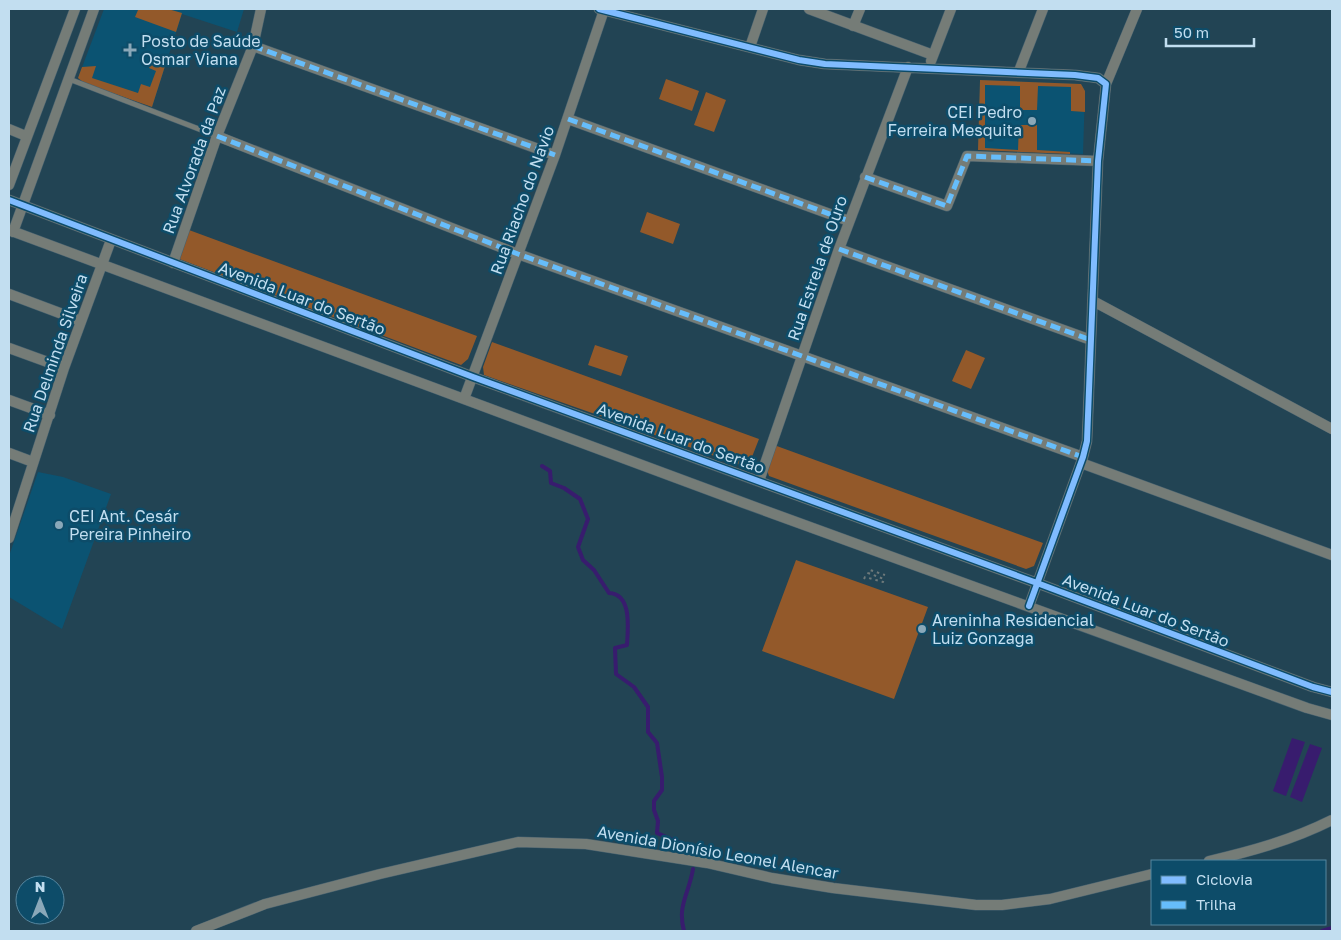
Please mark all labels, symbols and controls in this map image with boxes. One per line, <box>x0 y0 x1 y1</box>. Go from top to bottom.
scale bar <box>1166 15 1254 47</box>
text: 50 m <box>1174 23 1209 41</box>
place label: Posto de Saúde Osmar Viana <box>141 31 261 69</box>
marker: Posto de Saúde Osmar Viana <box>123 43 137 57</box>
street label: Rua Alvorada da Paz <box>158 84 230 236</box>
place label: CEI Pedro Ferreira Mesquita <box>888 102 1022 140</box>
marker: CEI Pedro Ferreira Mesquita <box>1026 115 1038 127</box>
street label: Rua Riacho do Navio <box>486 123 558 277</box>
street label: Rua Estrela de Ouro <box>783 193 851 343</box>
street label: Avenida Luar do Sertão <box>216 257 388 339</box>
street label: Rua Delminda Silveira <box>18 271 92 435</box>
street label: Avenida Luar do Sertão <box>594 398 768 478</box>
place label: CEI Ant. Cesár Pereira Pinheiro <box>69 506 191 544</box>
marker: CEI Ant. Cesár Pereira Pinheiro <box>53 519 65 531</box>
street label: Avenida Luar do Sertão <box>1060 569 1232 651</box>
place label: Areninha Residencial Luiz Gonzaga <box>932 610 1094 648</box>
marker: Areninha Residencial Luiz Gonzaga <box>916 623 928 635</box>
street label: Avenida Dionísio Leonel Alencar <box>596 821 840 883</box>
legend <box>1151 860 1326 925</box>
text: Ciclovia <box>1196 870 1253 888</box>
north arrow <box>15 875 65 925</box>
text: N <box>35 878 45 895</box>
text: Trilha <box>1196 895 1236 913</box>

